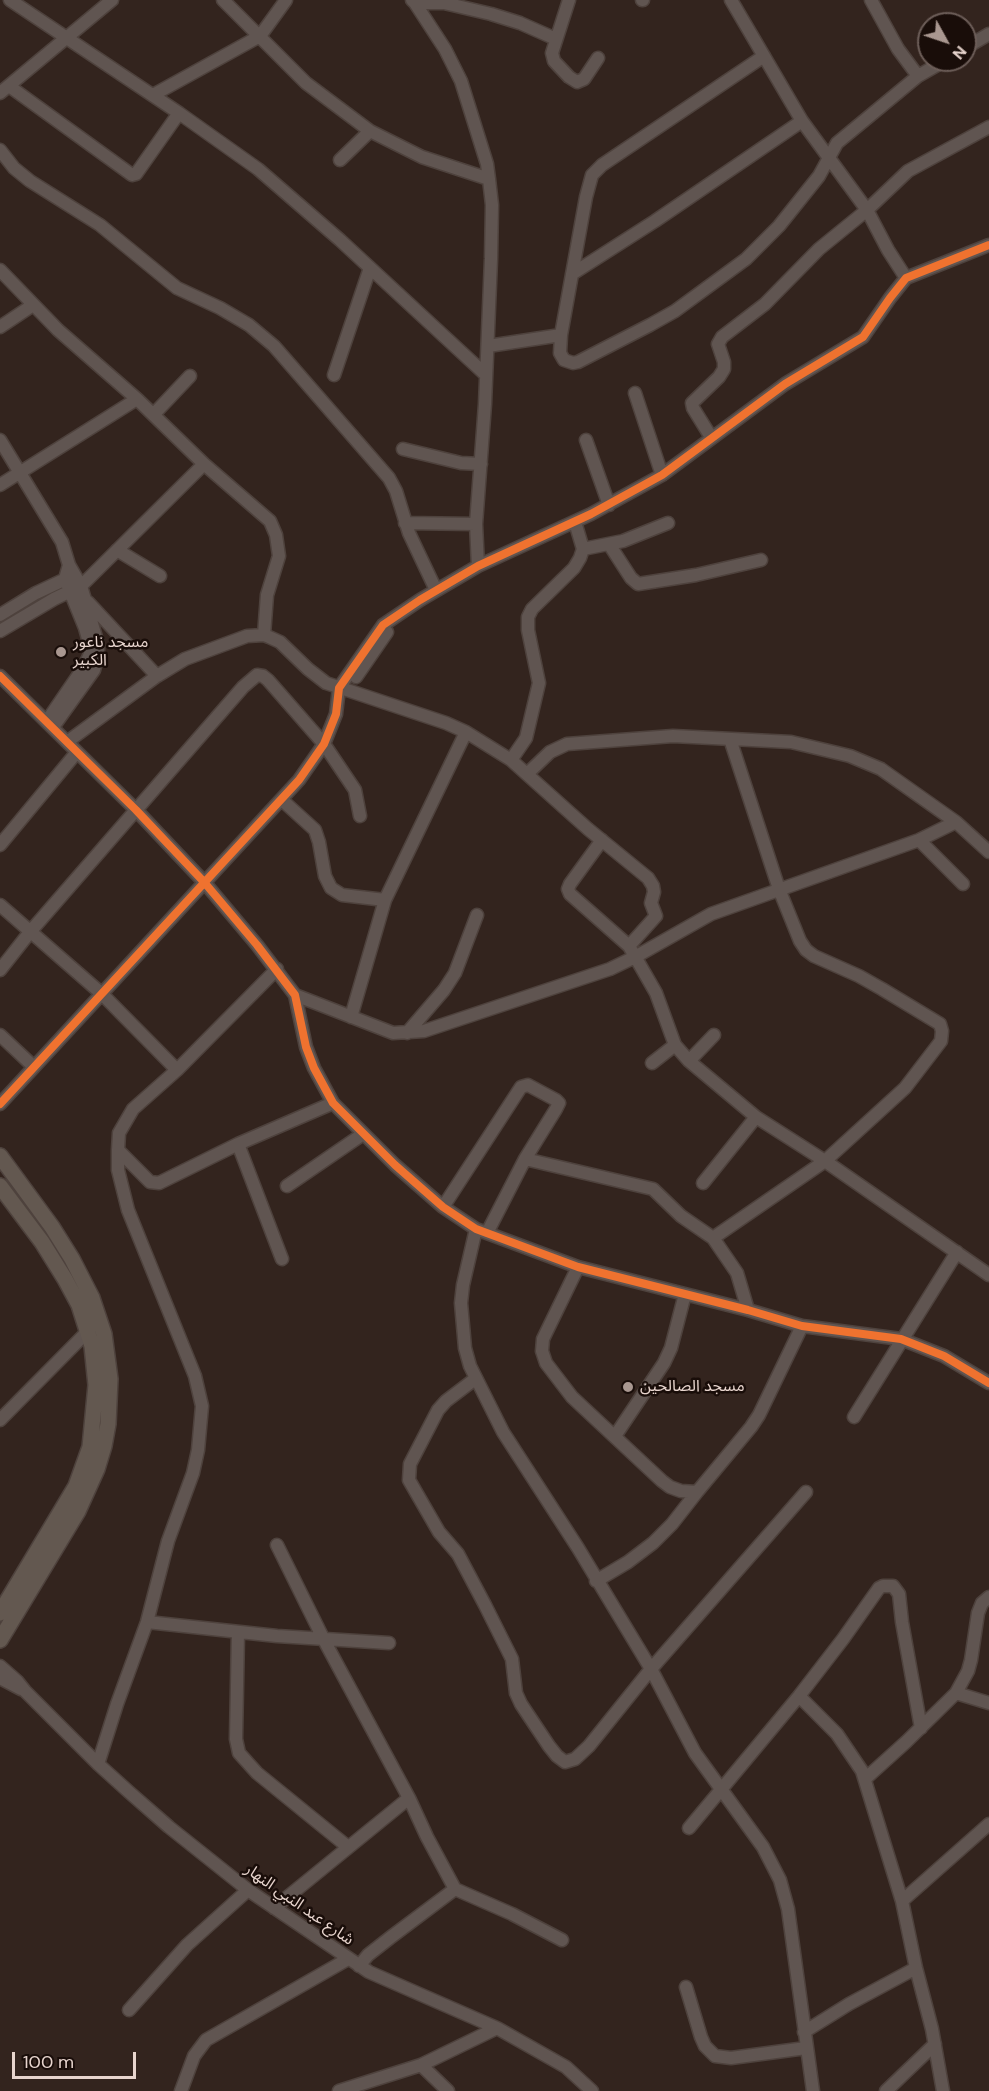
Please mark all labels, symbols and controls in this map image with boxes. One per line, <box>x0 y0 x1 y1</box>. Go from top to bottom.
north arrow <box>917 12 977 72</box>
text: N <box>948 41 971 64</box>
place label: مسجد ناعور الكبير <box>73 633 148 671</box>
marker: مسجد ناعور الكبير <box>54 645 68 659</box>
place label: مسجد الصالحين <box>640 1377 745 1397</box>
marker: مسجد الصالحين <box>621 1380 635 1394</box>
street label: شارع عبد النبي النهار <box>241 1860 357 1950</box>
scale bar <box>15 2040 140 2078</box>
text: 100 m <box>23 2050 74 2074</box>

